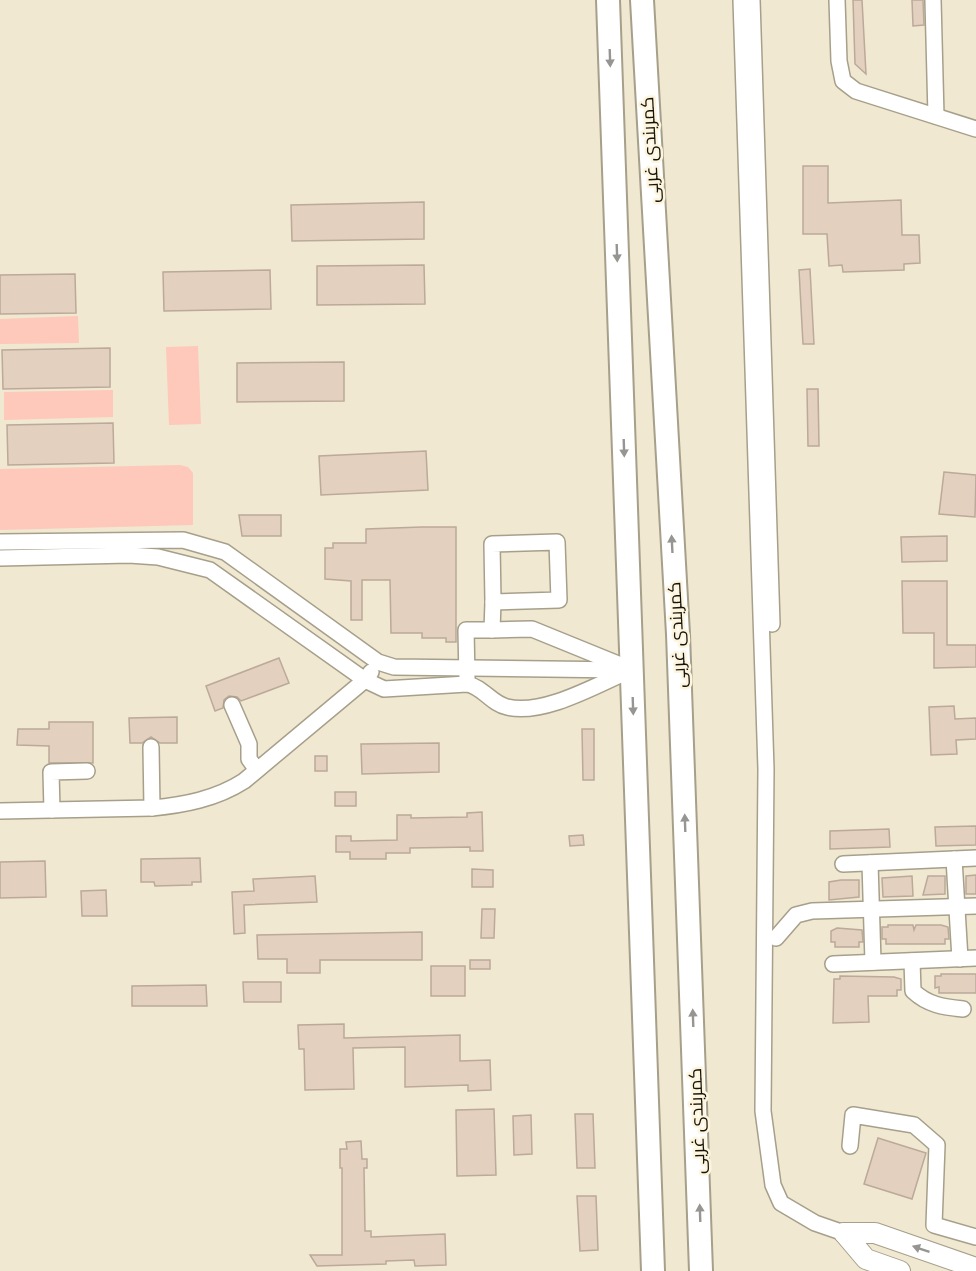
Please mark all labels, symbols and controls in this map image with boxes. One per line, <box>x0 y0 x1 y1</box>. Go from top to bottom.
one-way arrow <box>605 49 615 68</box>
street label: کمربندی غربی <box>635 96 664 204</box>
one-way arrow <box>612 244 621 263</box>
one-way arrow <box>619 439 628 458</box>
one-way arrow <box>668 535 677 554</box>
street label: کمربندی غربی <box>662 581 691 689</box>
one-way arrow <box>628 697 637 716</box>
one-way arrow <box>681 813 690 832</box>
one-way arrow <box>689 1008 698 1027</box>
street label: کمربندی غربی <box>683 1067 710 1175</box>
one-way arrow <box>695 1203 704 1222</box>
one-way arrow <box>912 1243 930 1253</box>

